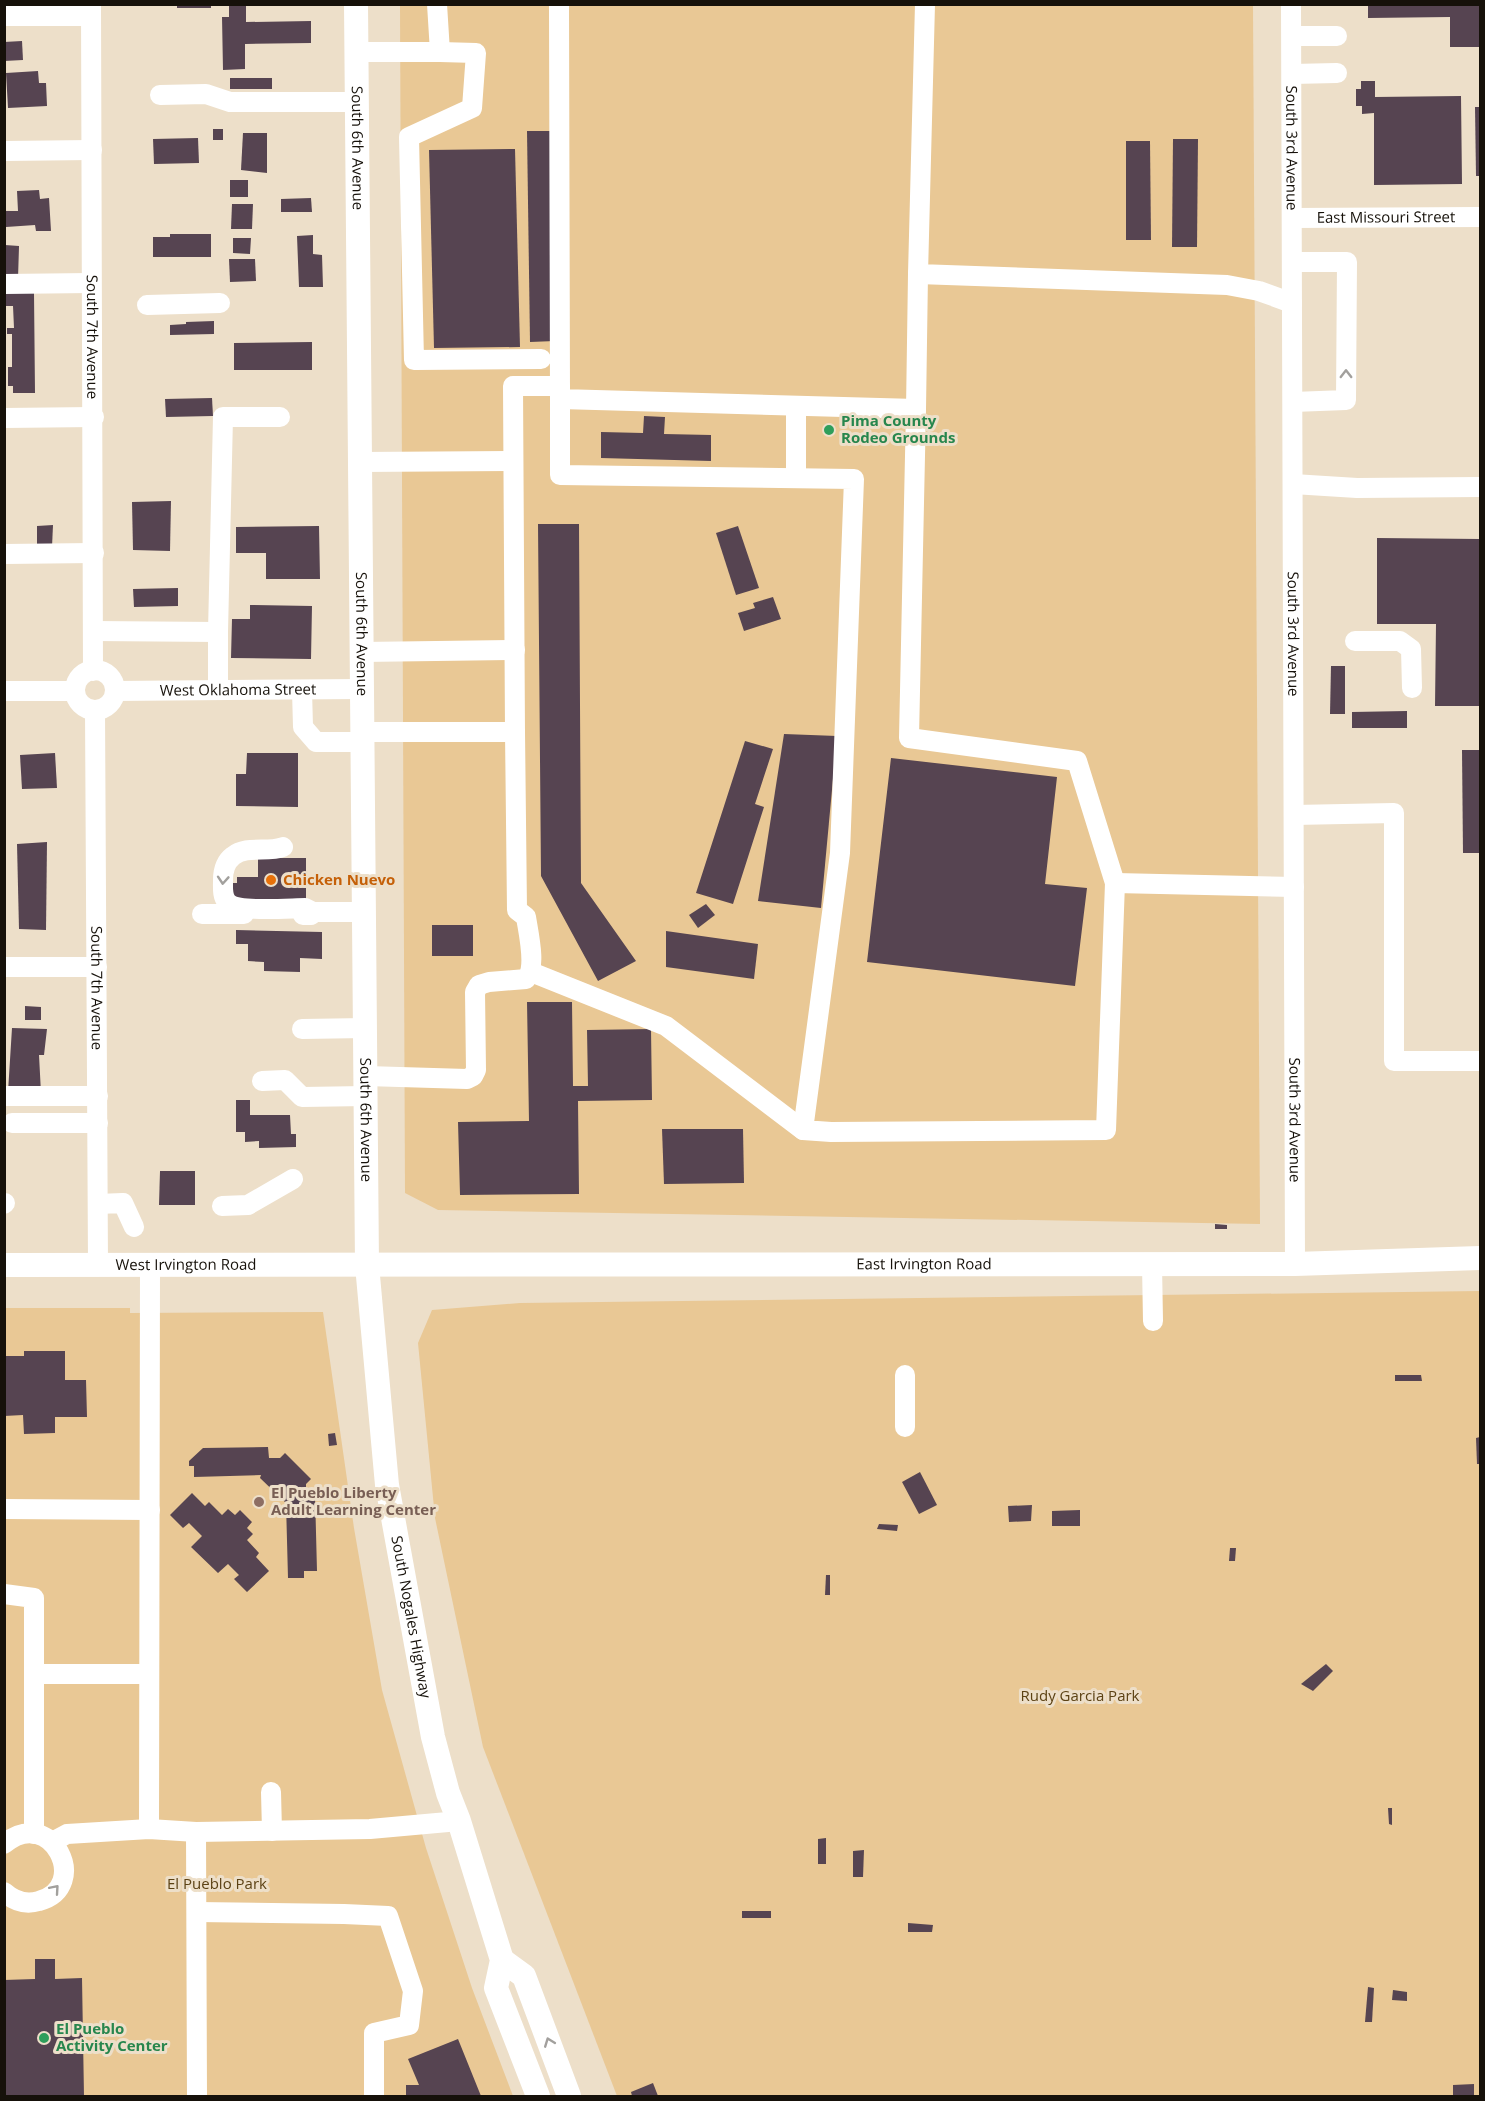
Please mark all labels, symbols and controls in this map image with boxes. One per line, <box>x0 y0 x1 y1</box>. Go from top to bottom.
street label: South 3rd Avenue <box>1282 85 1303 211</box>
street label: South 6th Avenue <box>348 86 369 210</box>
street label: East Missouri Street <box>1317 206 1455 227</box>
street label: South 7th Avenue <box>83 275 103 399</box>
one-way arrow <box>1340 369 1352 378</box>
place label: Pima County Rodeo Grounds <box>841 410 955 447</box>
marker: Pima County Rodeo Grounds <box>822 423 836 437</box>
street label: South 3rd Avenue <box>1284 571 1304 697</box>
street label: South 6th Avenue <box>352 572 373 696</box>
street label: West Oklahoma Street <box>160 678 316 700</box>
place label: Chicken Nuevo <box>283 869 395 889</box>
marker: Chicken Nuevo <box>264 873 278 887</box>
one-way arrow <box>217 876 230 885</box>
street label: South 7th Avenue <box>87 926 108 1050</box>
street label: South 3rd Avenue <box>1285 1057 1306 1183</box>
street label: South 6th Avenue <box>356 1058 377 1182</box>
street label: East Irvington Road <box>856 1253 992 1273</box>
street label: West Irvington Road <box>115 1254 257 1274</box>
place label: El Pueblo Liberty Adult Learning Center <box>271 1482 436 1519</box>
marker: El Pueblo Liberty Adult Learning Center <box>252 1495 266 1509</box>
street label: South Nogales Highway <box>387 1534 437 1700</box>
park label: Rudy Garcia Park <box>1021 1685 1140 1705</box>
park label: El Pueblo Park <box>167 1873 267 1893</box>
one-way arrow <box>48 1886 59 1896</box>
place label: El Pueblo Activity Center <box>56 2018 168 2055</box>
marker: El Pueblo Activity Center <box>37 2031 51 2045</box>
one-way arrow <box>543 2037 556 2048</box>

